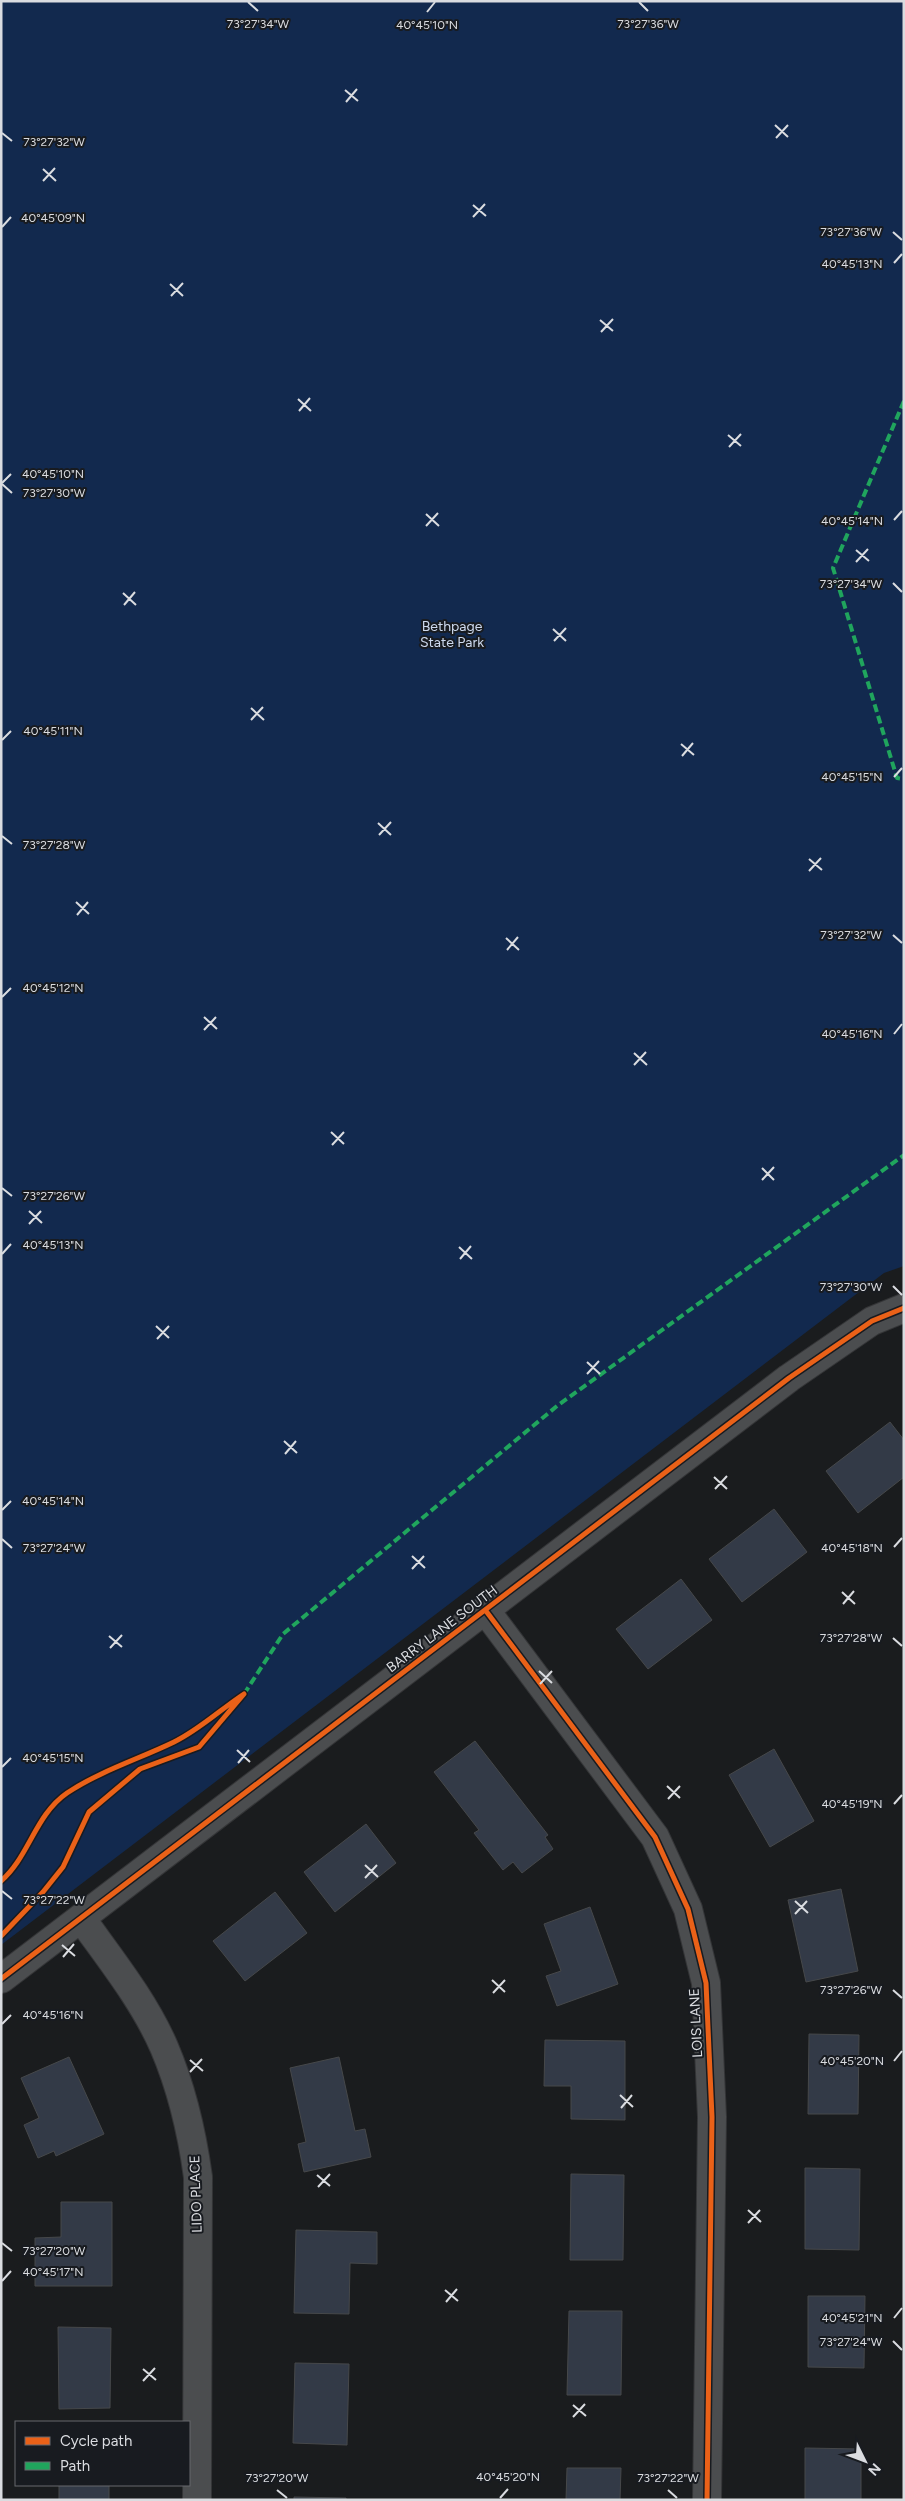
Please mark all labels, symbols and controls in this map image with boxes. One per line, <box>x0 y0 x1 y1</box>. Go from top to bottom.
text: 73°27'34"W <box>227 17 290 31</box>
text: 73°27'36"W <box>617 17 679 31</box>
text: 40°45'10"N <box>396 18 458 32</box>
text: 73°27'32"W <box>23 135 85 149</box>
text: 40°45'09"N <box>21 211 85 225</box>
text: 73°27'36"W <box>820 225 882 239</box>
text: 40°45'13"N <box>822 257 882 271</box>
text: 40°45'10"N <box>22 467 84 481</box>
text: 73°27'30"W <box>23 486 86 500</box>
text: 40°45'14"N <box>821 514 883 528</box>
text: 73°27'34"W <box>820 577 883 591</box>
park label: Bethpage State Park <box>420 618 484 651</box>
text: 40°45'11"N <box>23 724 83 738</box>
text: 40°45'15"N <box>821 770 883 784</box>
text: 73°27'28"W <box>23 838 86 852</box>
text: 73°27'32"W <box>820 928 882 942</box>
text: 40°45'12"N <box>22 981 84 995</box>
text: 40°45'16"N <box>821 1027 883 1041</box>
text: 73°27'26"W <box>23 1189 85 1203</box>
text: 40°45'13"N <box>23 1238 83 1252</box>
text: 73°27'30"W <box>820 1280 883 1294</box>
text: 40°45'14"N <box>22 1494 84 1508</box>
text: 73°27'24"W <box>23 1541 86 1555</box>
text: 40°45'18"N <box>821 1541 883 1555</box>
street label: BARRY LANE SOUTH <box>383 1582 501 1676</box>
text: 73°27'28"W <box>820 1631 883 1645</box>
text: 40°45'15"N <box>22 1751 84 1765</box>
text: 40°45'19"N <box>821 1797 883 1811</box>
text: 73°27'22"W <box>23 1893 85 1907</box>
text: 73°27'26"W <box>820 1983 882 1997</box>
street label: LOIS LANE <box>686 1988 706 2058</box>
text: 40°45'16"N <box>22 2008 84 2022</box>
text: 40°45'20"N <box>820 2054 884 2068</box>
street label: LIDO PLACE <box>186 2155 206 2233</box>
text: 73°27'20"W <box>23 2244 86 2258</box>
text: 40°45'17"N <box>23 2265 83 2279</box>
text: 40°45'21"N <box>821 2311 883 2325</box>
text: 73°27'24"W <box>820 2335 883 2349</box>
legend <box>15 2421 190 2486</box>
text: Cycle path <box>60 2432 132 2450</box>
north arrow <box>840 2436 890 2486</box>
text: Path <box>60 2457 90 2475</box>
text: N <box>864 2460 884 2479</box>
text: 40°45'20"N <box>476 2470 540 2484</box>
text: 73°27'20"W <box>246 2471 309 2485</box>
text: 73°27'22"W <box>637 2471 699 2485</box>

